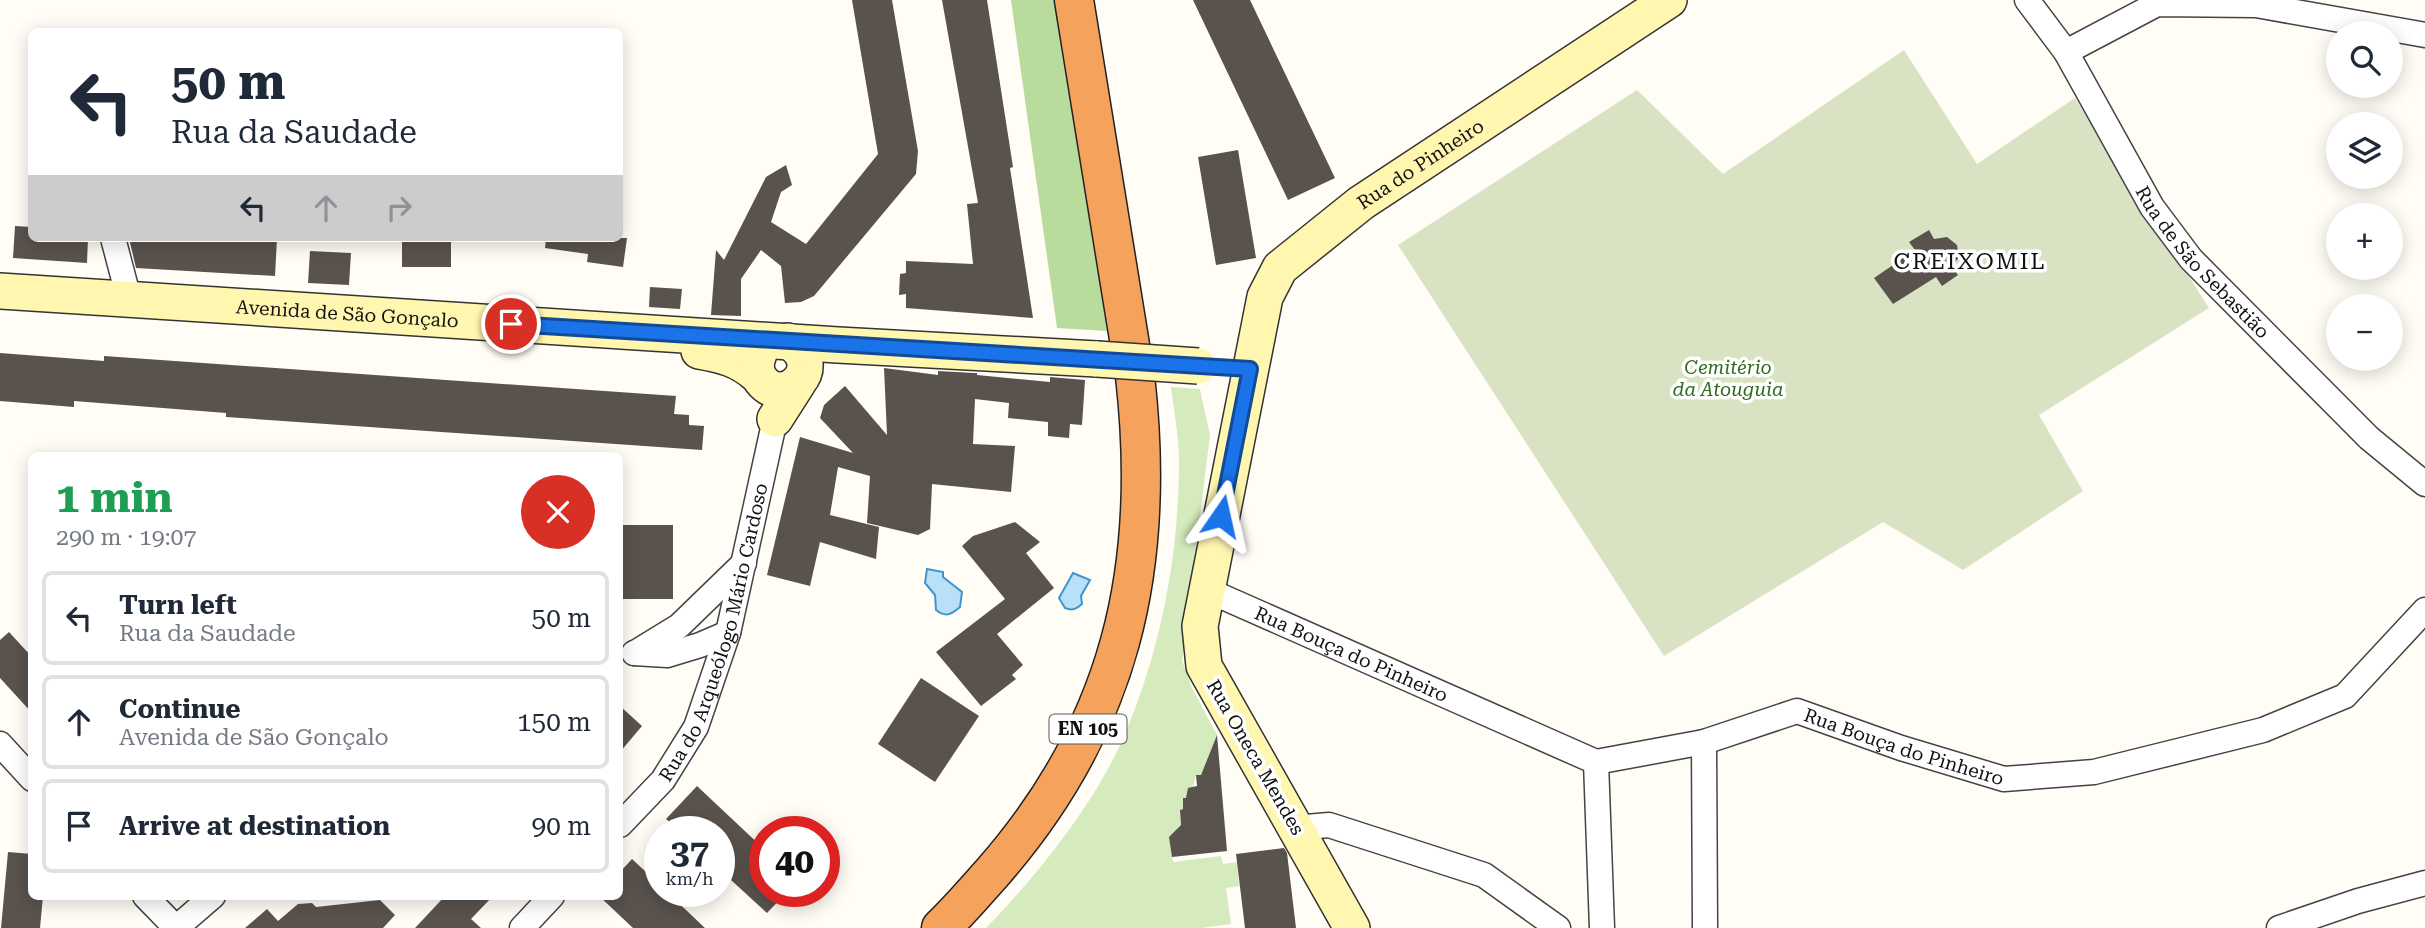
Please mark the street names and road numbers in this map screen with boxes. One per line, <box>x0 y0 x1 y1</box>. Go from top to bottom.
street label: Rua do Pinheiro <box>1353 114 1488 214</box>
street label: Rua de São Sebastião <box>2131 182 2274 343</box>
street label: Avenida de São Gonçalo <box>235 295 459 333</box>
street label: Rua do Arqueólogo Mário Cardoso <box>654 481 773 786</box>
street label: Rua Bouça do Pinheiro <box>1251 602 1452 707</box>
street label: Rua Oneca Mendes <box>1202 675 1309 839</box>
street label: Rua Bouça do Pinheiro <box>1801 703 2007 790</box>
road number: EN 105 <box>1050 714 1126 744</box>

